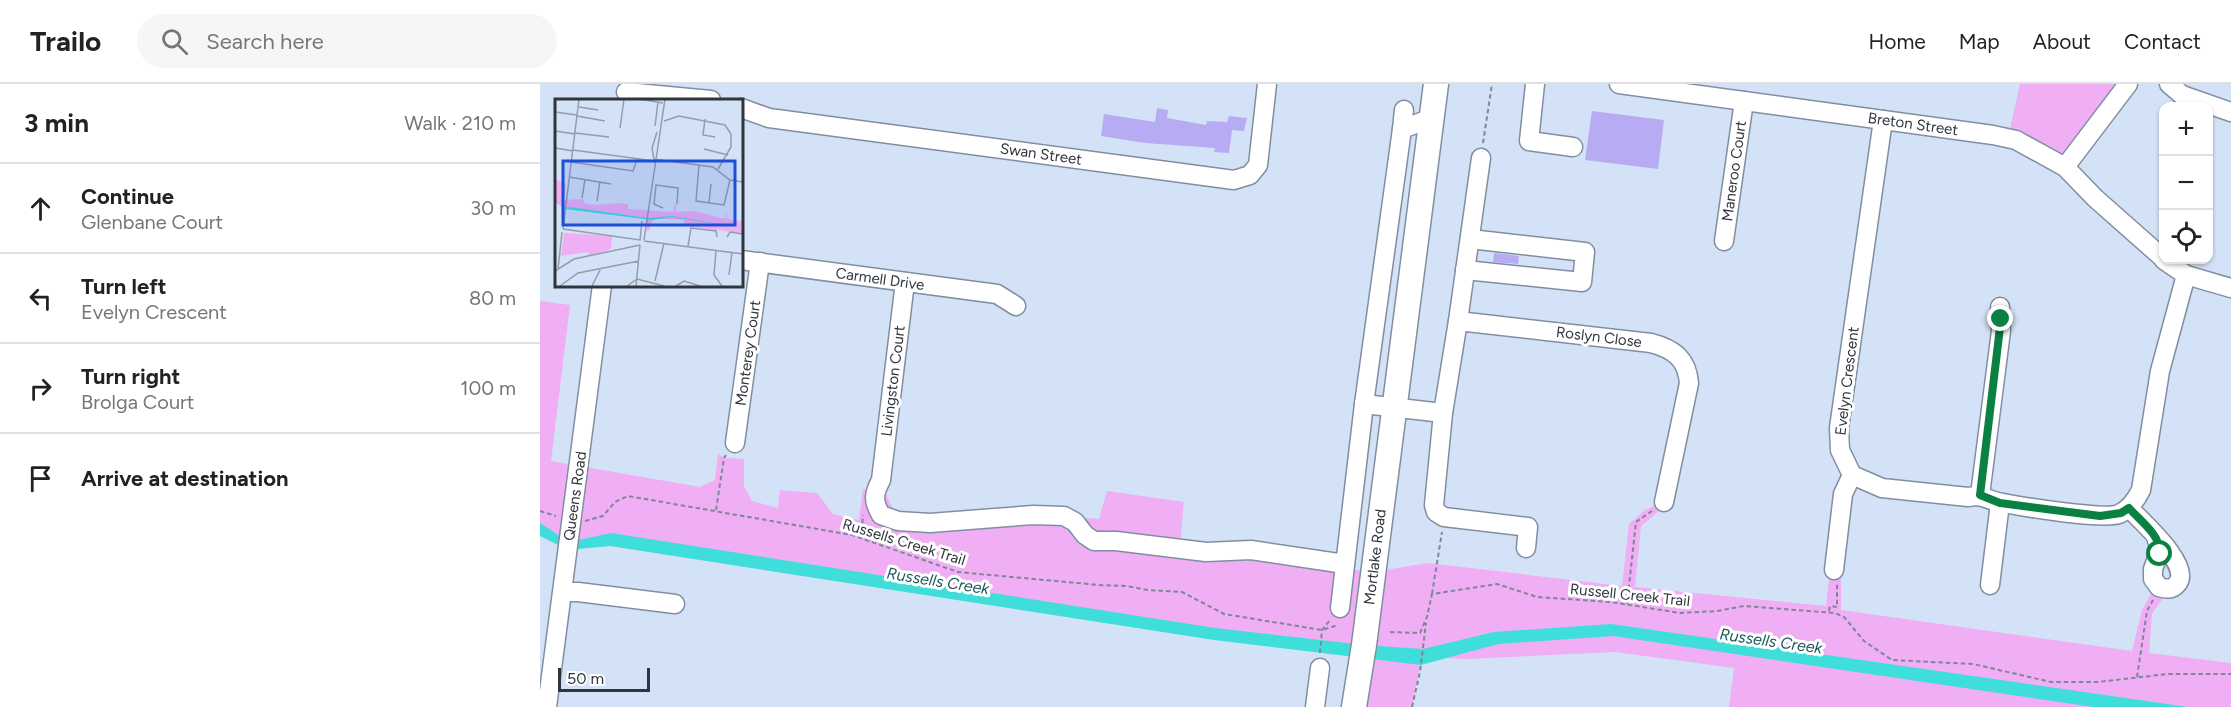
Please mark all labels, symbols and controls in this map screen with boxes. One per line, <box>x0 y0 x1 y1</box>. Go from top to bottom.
search box <box>137 14 557 68</box>
text: Trailo <box>30 24 101 58</box>
icon: search <box>158 25 191 58</box>
text: Search here <box>206 28 324 55</box>
text: Home <box>1869 29 1926 54</box>
text: Map <box>1959 29 2000 54</box>
text: About <box>2033 29 2091 54</box>
text: Contact <box>2124 29 2201 54</box>
inset map <box>555 99 742 286</box>
map controls <box>2159 102 2213 264</box>
button: + <box>2159 102 2213 156</box>
text: 3 min <box>24 107 89 139</box>
street label: Breton Street <box>1867 109 1960 139</box>
text: Walk · 210 m <box>404 111 516 135</box>
street label: Maneroo Court <box>1718 119 1750 223</box>
street label: Swan Street <box>999 139 1083 169</box>
button: − <box>2159 156 2213 210</box>
text: Continue <box>81 183 174 210</box>
icon: ahead <box>24 192 57 225</box>
text: 30 m <box>470 196 516 220</box>
text: Glenbane Court <box>81 210 223 234</box>
button: locate <box>2159 210 2213 264</box>
street label: Carmell Drive <box>834 264 926 294</box>
text: Turn left <box>81 273 167 300</box>
icon: left <box>24 282 57 315</box>
text: 80 m <box>469 286 516 310</box>
street label: Monterey Court <box>732 299 764 407</box>
text: Evelyn Crescent <box>81 300 227 324</box>
route end <box>1987 305 2013 331</box>
street label: Roslyn Close <box>1555 323 1643 351</box>
street label: Livingston Court <box>877 324 909 438</box>
street label: Evelyn Crescent <box>1831 325 1863 436</box>
text: Turn right <box>81 363 180 390</box>
icon: right <box>24 372 57 405</box>
text: 100 m <box>460 376 516 400</box>
text: Brolga Court <box>81 390 194 414</box>
street label: Queens Road <box>560 450 590 542</box>
icon: arrive <box>24 462 57 495</box>
text: Arrive at destination <box>81 465 289 492</box>
street label: Mortlake Road <box>1360 508 1390 606</box>
street label: Russells Creek Trail <box>840 515 968 569</box>
route start <box>2146 540 2172 566</box>
water label: Russells Creek <box>885 564 992 599</box>
street label: Russell Creek Trail <box>1569 580 1691 610</box>
water label: Russells Creek <box>1718 624 1825 658</box>
scale bar <box>558 665 650 692</box>
text: 50 m <box>567 669 604 688</box>

